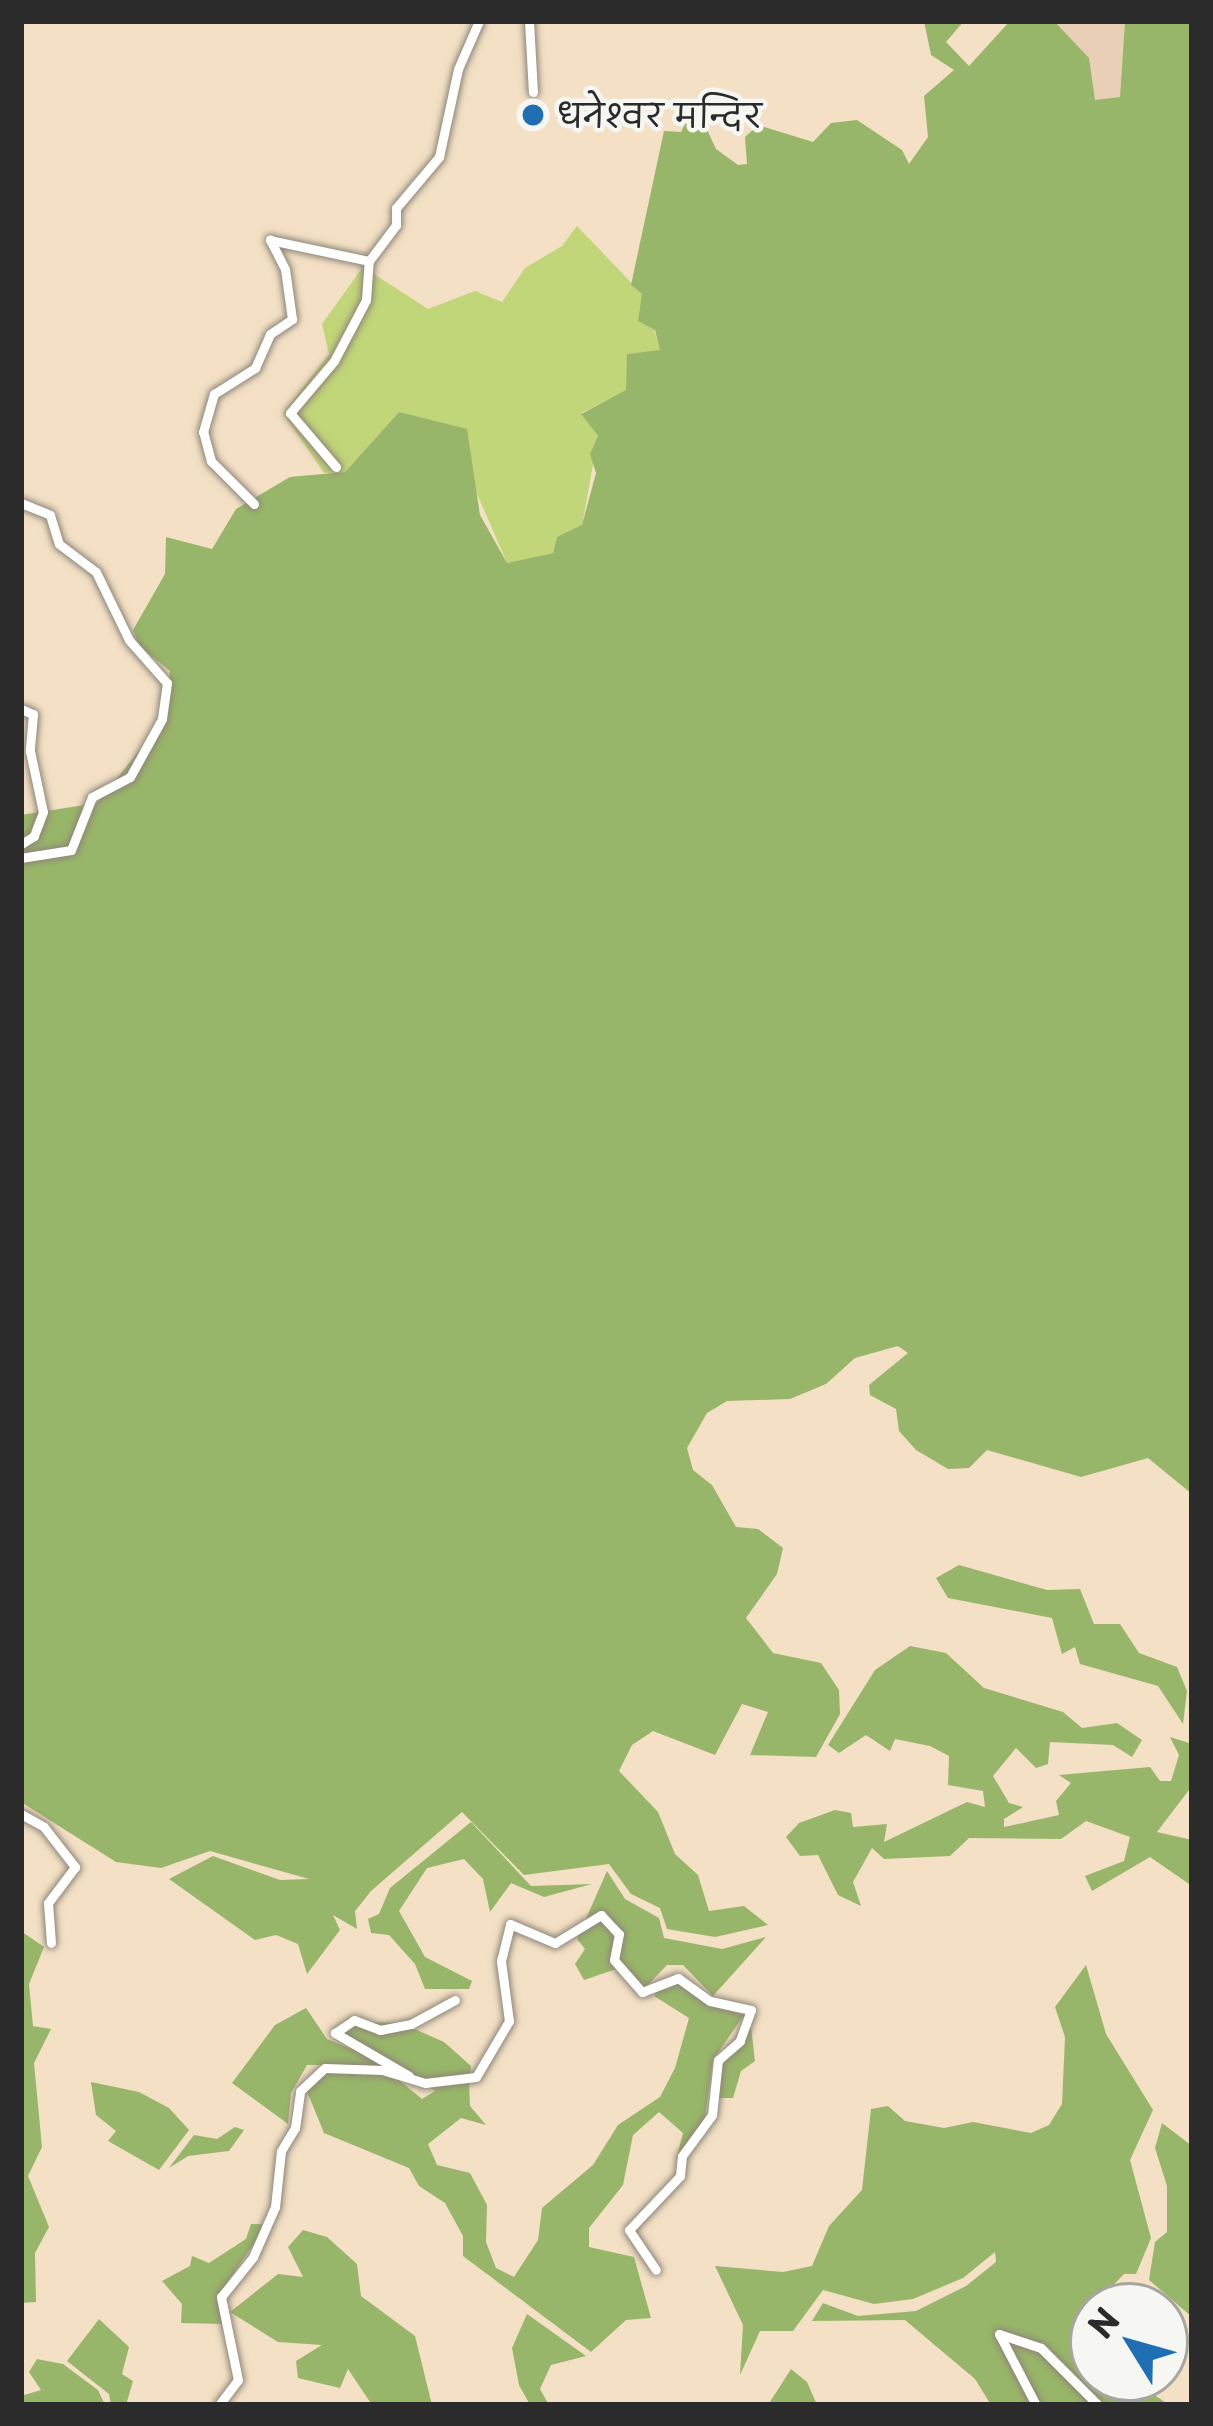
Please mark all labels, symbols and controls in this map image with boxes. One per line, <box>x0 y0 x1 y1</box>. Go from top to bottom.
place label: धनेश्वर मन्दिर <box>557 95 762 135</box>
marker: धनेश्वर मन्दिर <box>520 102 546 128</box>
north arrow <box>1069 2282 1189 2402</box>
text: N <box>1075 2297 1130 2348</box>

